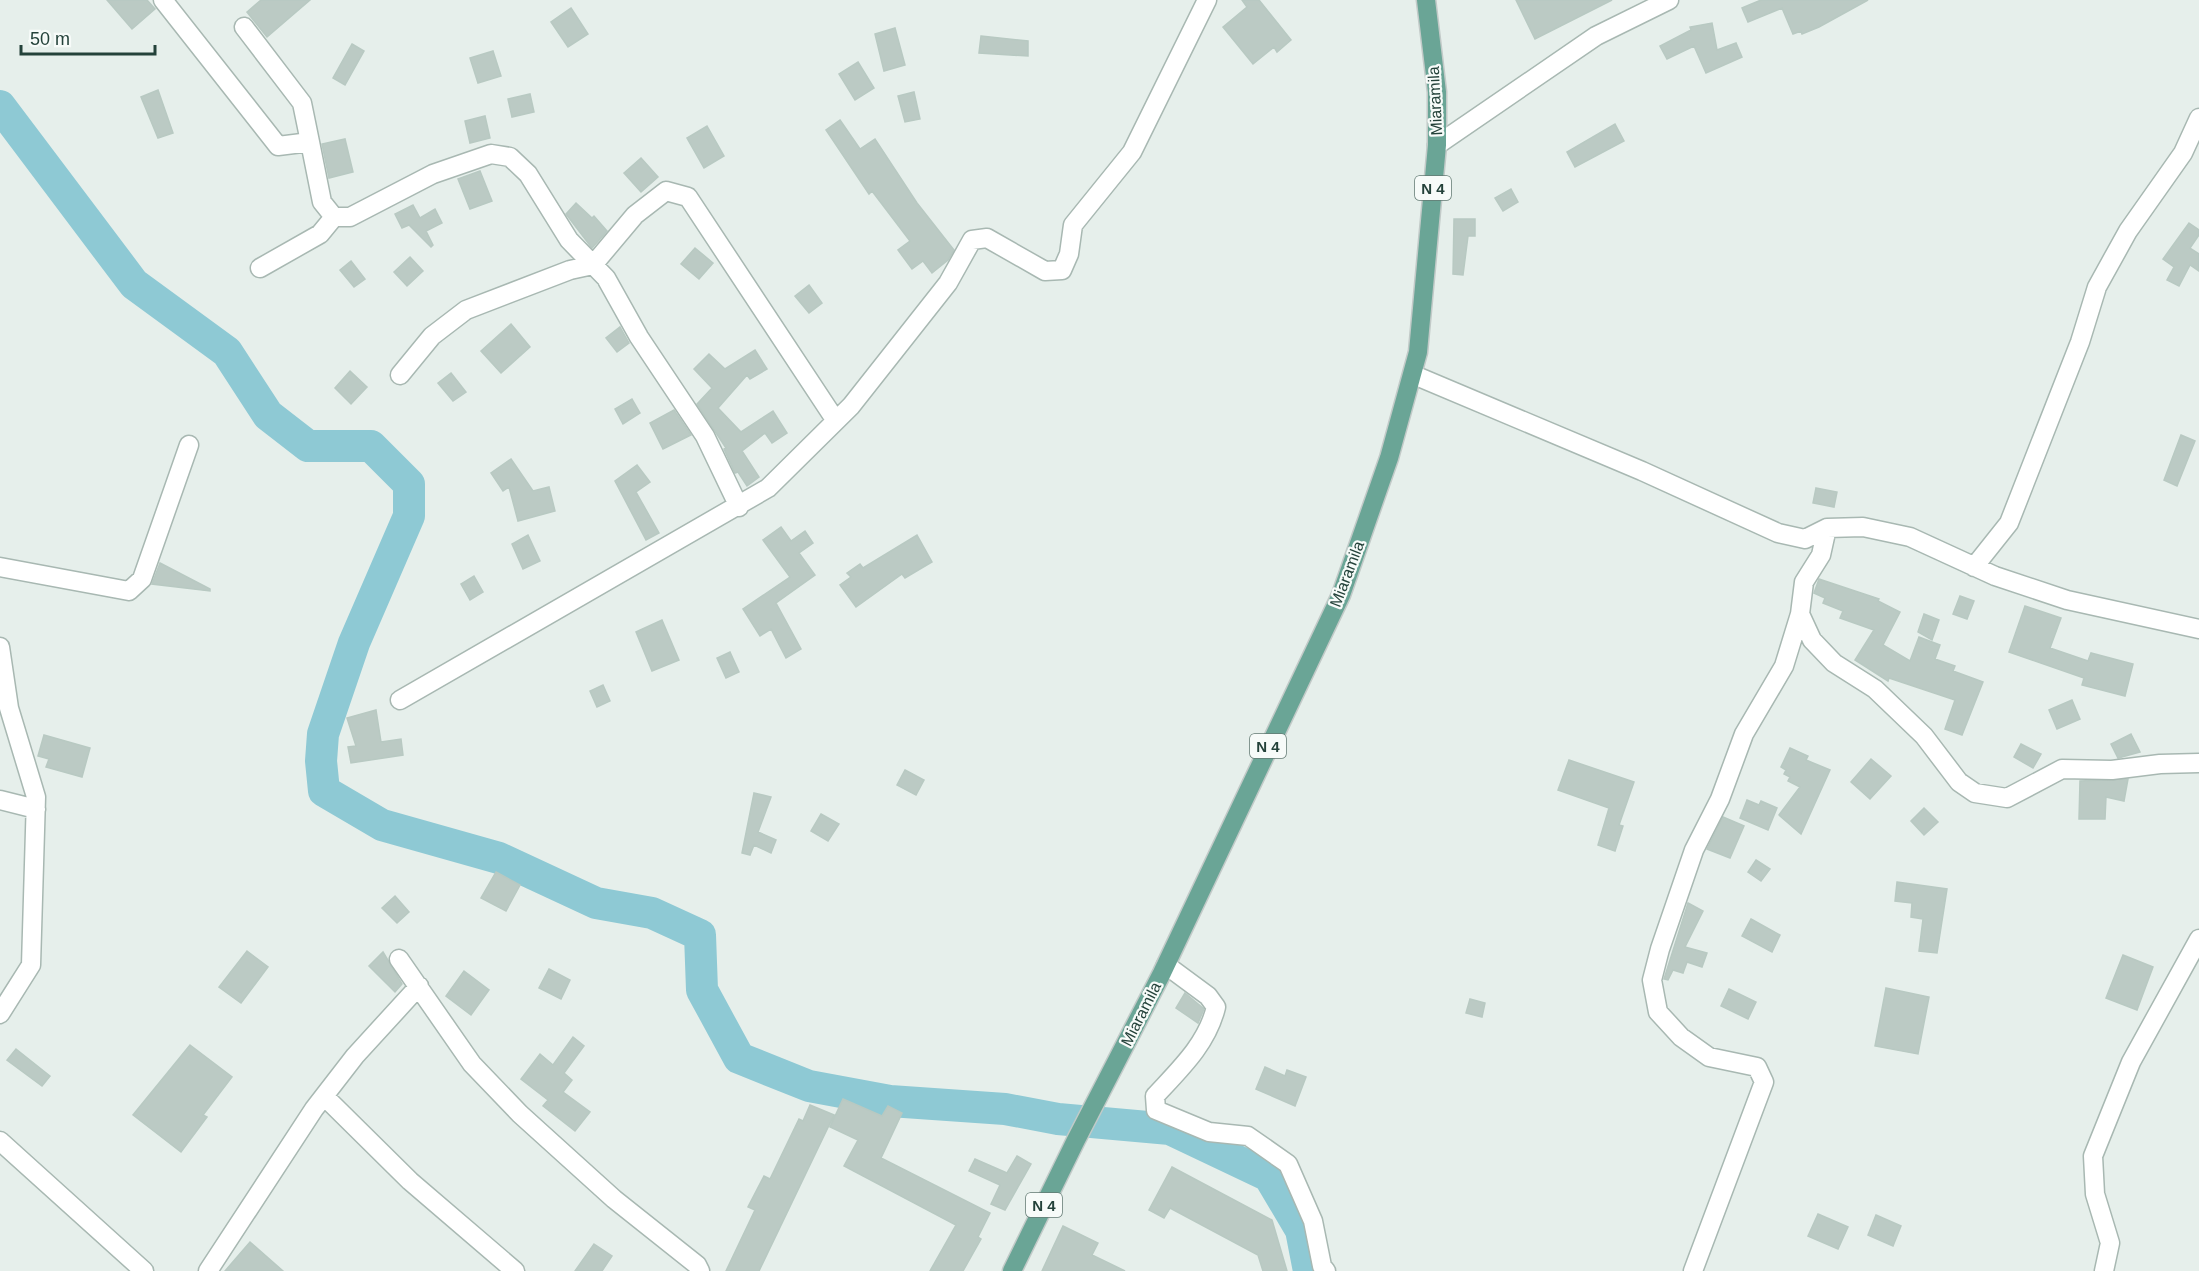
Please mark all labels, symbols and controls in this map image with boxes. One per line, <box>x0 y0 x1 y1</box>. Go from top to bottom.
scale bar <box>21 18 154 56</box>
text: 50 m <box>30 29 70 49</box>
street label: Miaramila <box>1425 66 1445 136</box>
road number: N 4 <box>1415 176 1451 200</box>
street label: Miaramila <box>1327 538 1367 609</box>
road number: N 4 <box>1250 734 1286 758</box>
street label: Miaramila <box>1118 979 1164 1049</box>
road number: N 4 <box>1026 1193 1062 1217</box>

